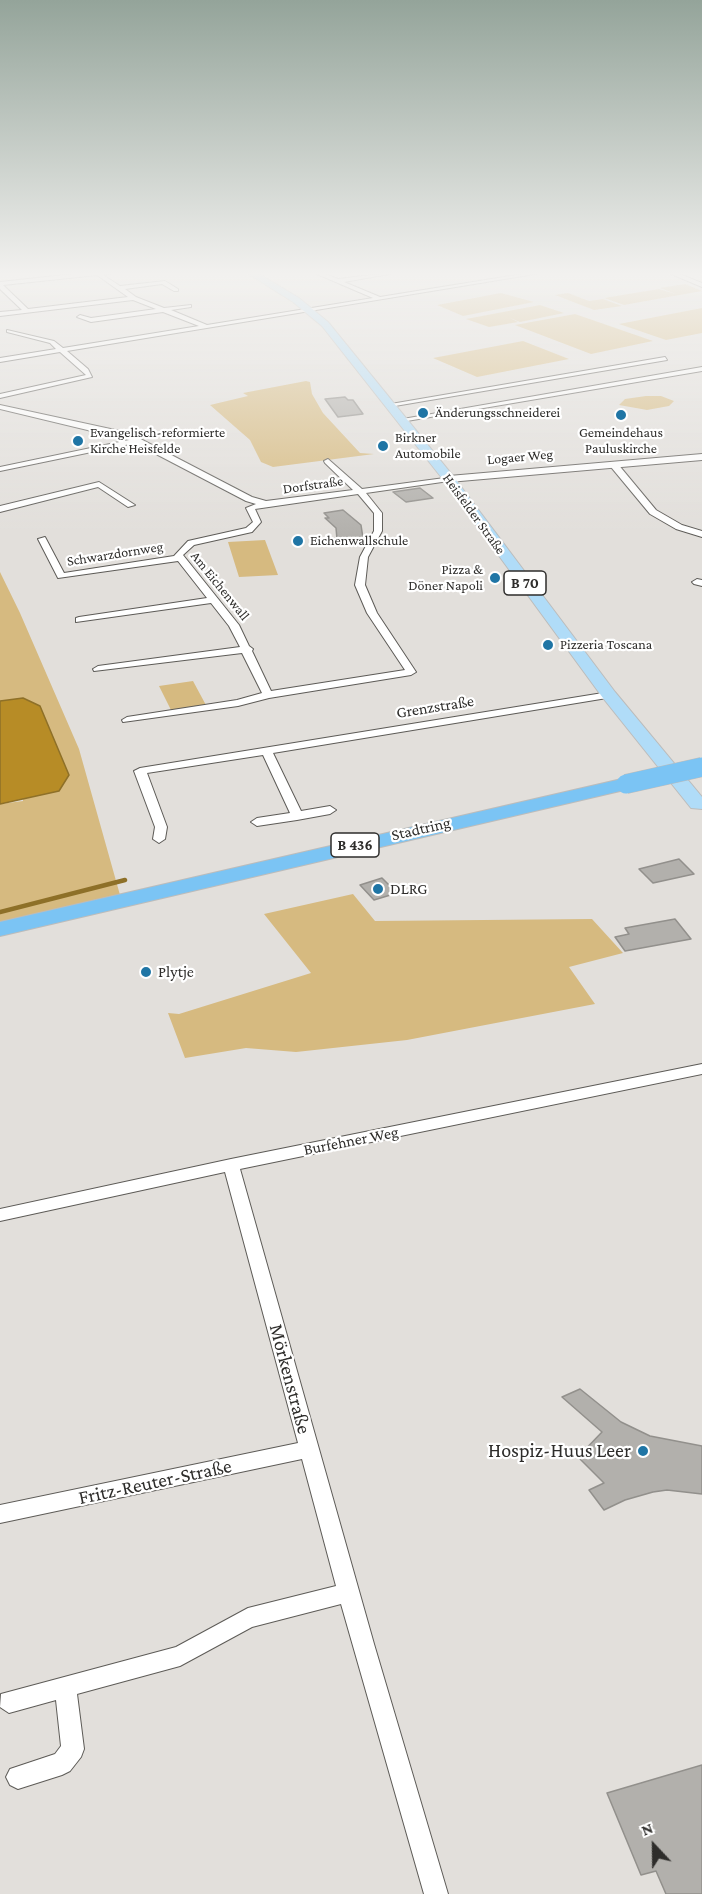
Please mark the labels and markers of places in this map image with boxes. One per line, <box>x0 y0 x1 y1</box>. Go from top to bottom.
place label: Änderungsschneiderei <box>435 405 560 421</box>
marker: Änderungsschneiderei <box>416 406 430 420</box>
marker: Gemeindehaus Pauluskirche <box>614 408 628 422</box>
place label: Evangelisch-reformierte Kirche Heisfelde <box>90 425 225 458</box>
place label: Gemeindehaus Pauluskirche <box>579 425 663 458</box>
place label: Birkner Automobile <box>395 430 461 462</box>
marker: Evangelisch-reformierte Kirche Heisfelde <box>71 434 85 448</box>
marker: Birkner Automobile <box>376 439 390 453</box>
place label: Eichenwallschule <box>310 533 408 549</box>
marker: Eichenwallschule <box>291 534 305 548</box>
place label: Pizza & Döner Napoli <box>408 562 483 594</box>
marker: Pizza & Döner Napoli <box>488 571 502 585</box>
place label: Pizzeria Toscana <box>560 637 652 653</box>
marker: Pizzeria Toscana <box>541 638 555 652</box>
place label: DLRG <box>390 879 427 899</box>
marker: DLRG <box>371 882 385 896</box>
place label: Plytje <box>158 962 194 982</box>
marker: Plytje <box>139 965 153 979</box>
place label: Hospiz-Huus Leer <box>488 1439 631 1463</box>
marker: Hospiz-Huus Leer <box>636 1444 650 1458</box>

